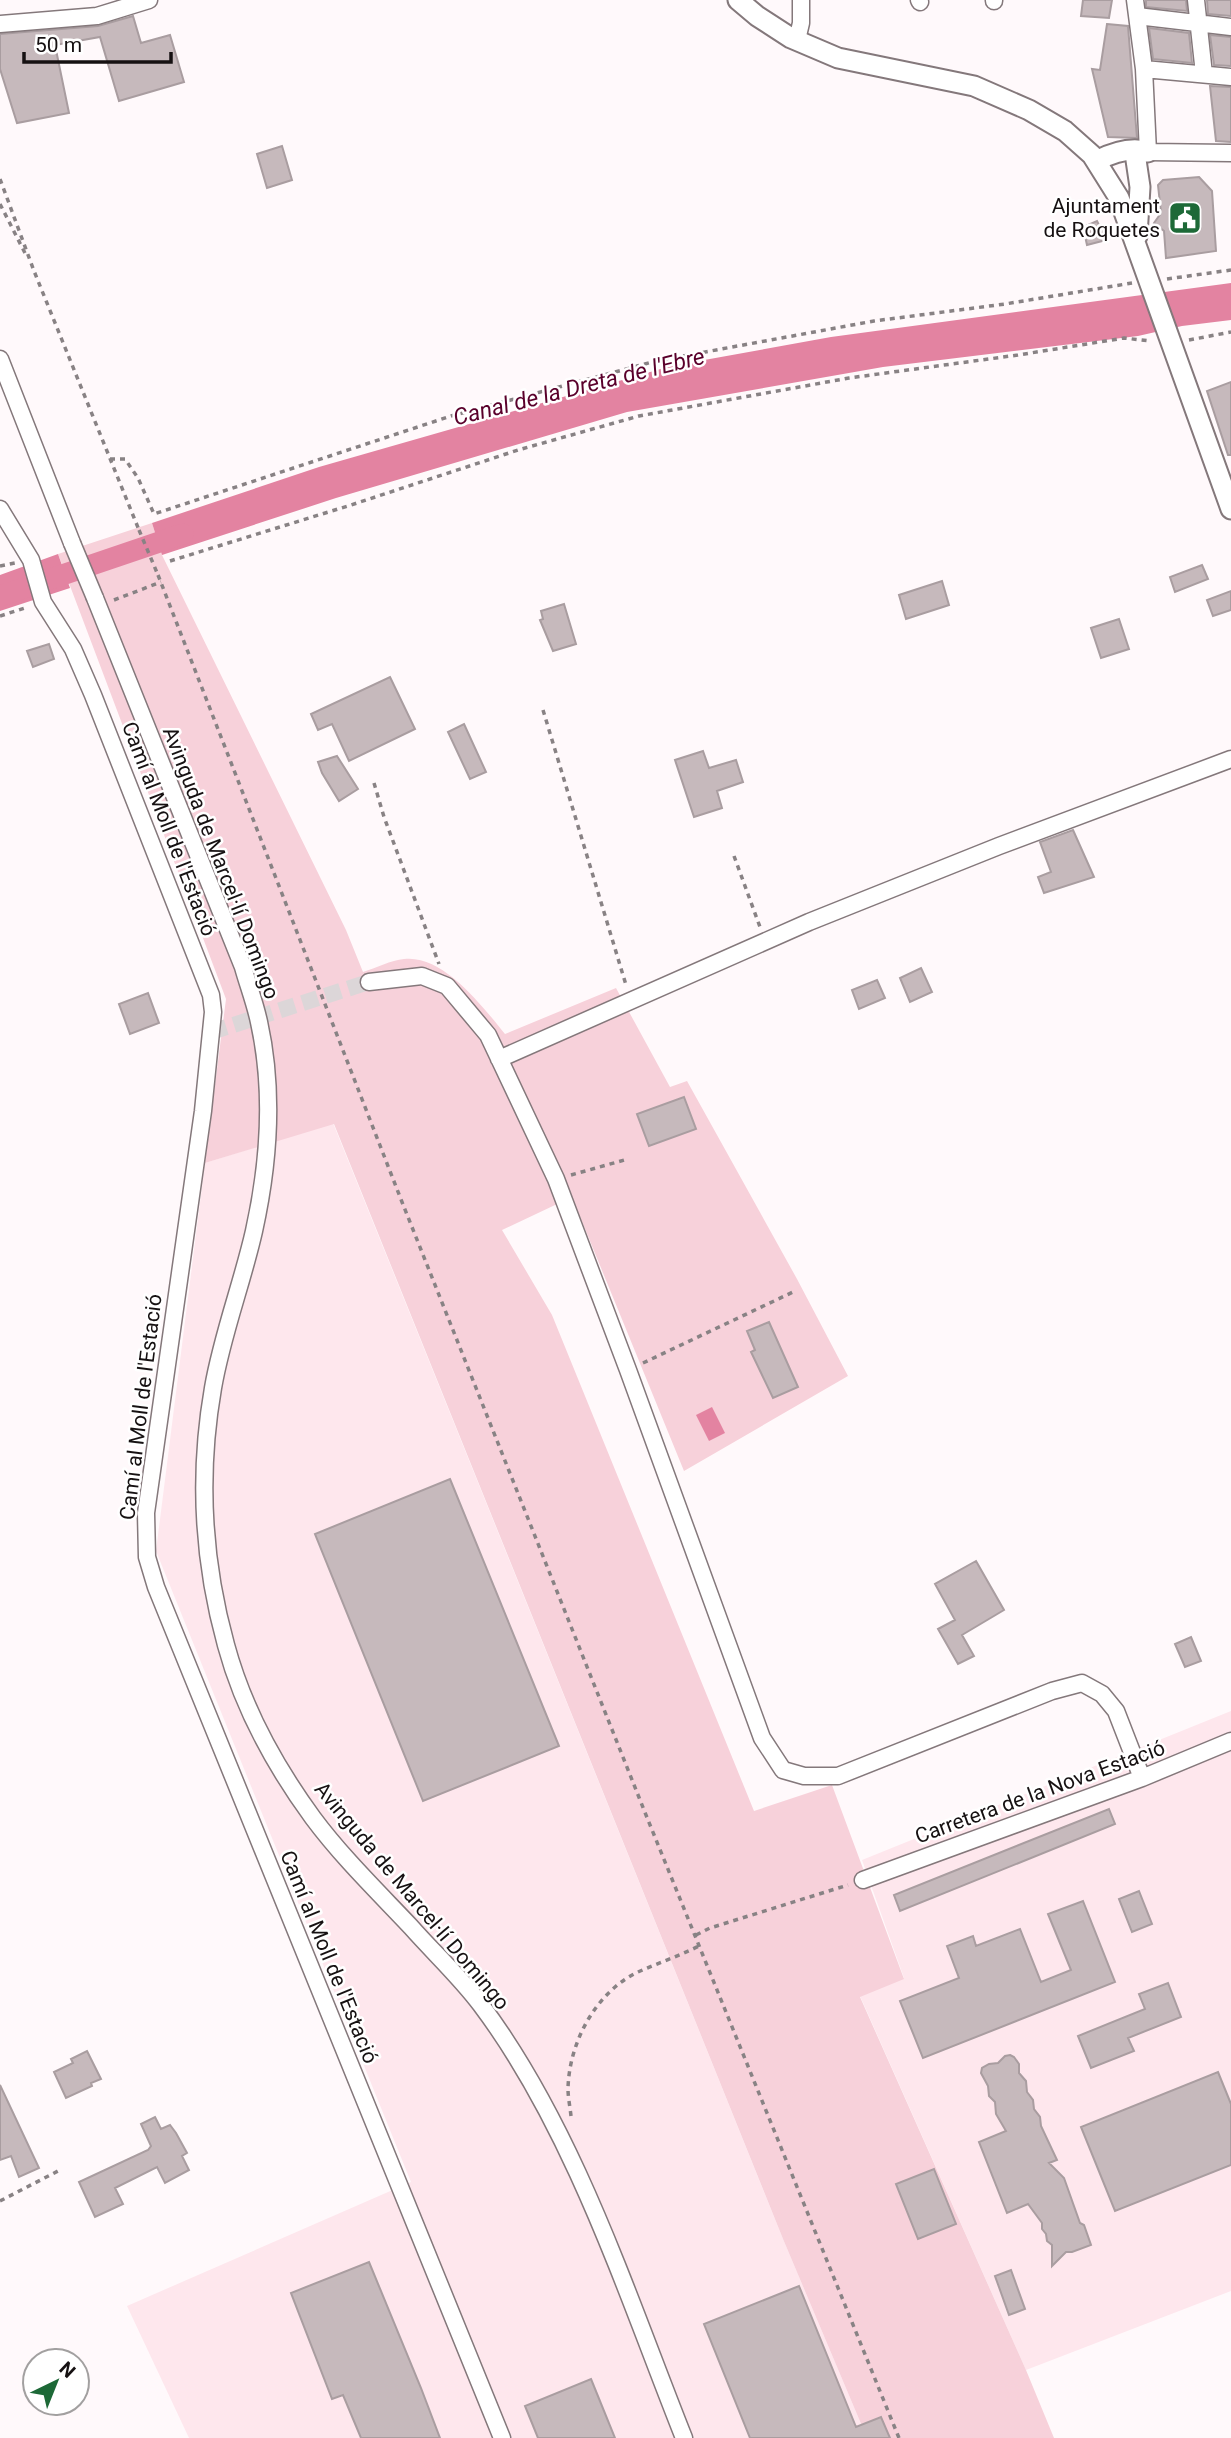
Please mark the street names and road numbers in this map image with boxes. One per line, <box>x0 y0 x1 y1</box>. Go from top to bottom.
street label: Camí al Moll de l'Estació <box>117 719 221 940</box>
street label: Avinguda de Marcel·lí Domingo <box>158 723 284 1003</box>
street label: Camí al Moll de l'Estació <box>115 1293 167 1521</box>
street label: Carretera de la Nova Estació <box>912 1736 1168 1848</box>
street label: Avinguda de Marcel·lí Domingo <box>310 1777 514 2015</box>
street label: Camí al Moll de l'Estació <box>275 1847 383 2067</box>

